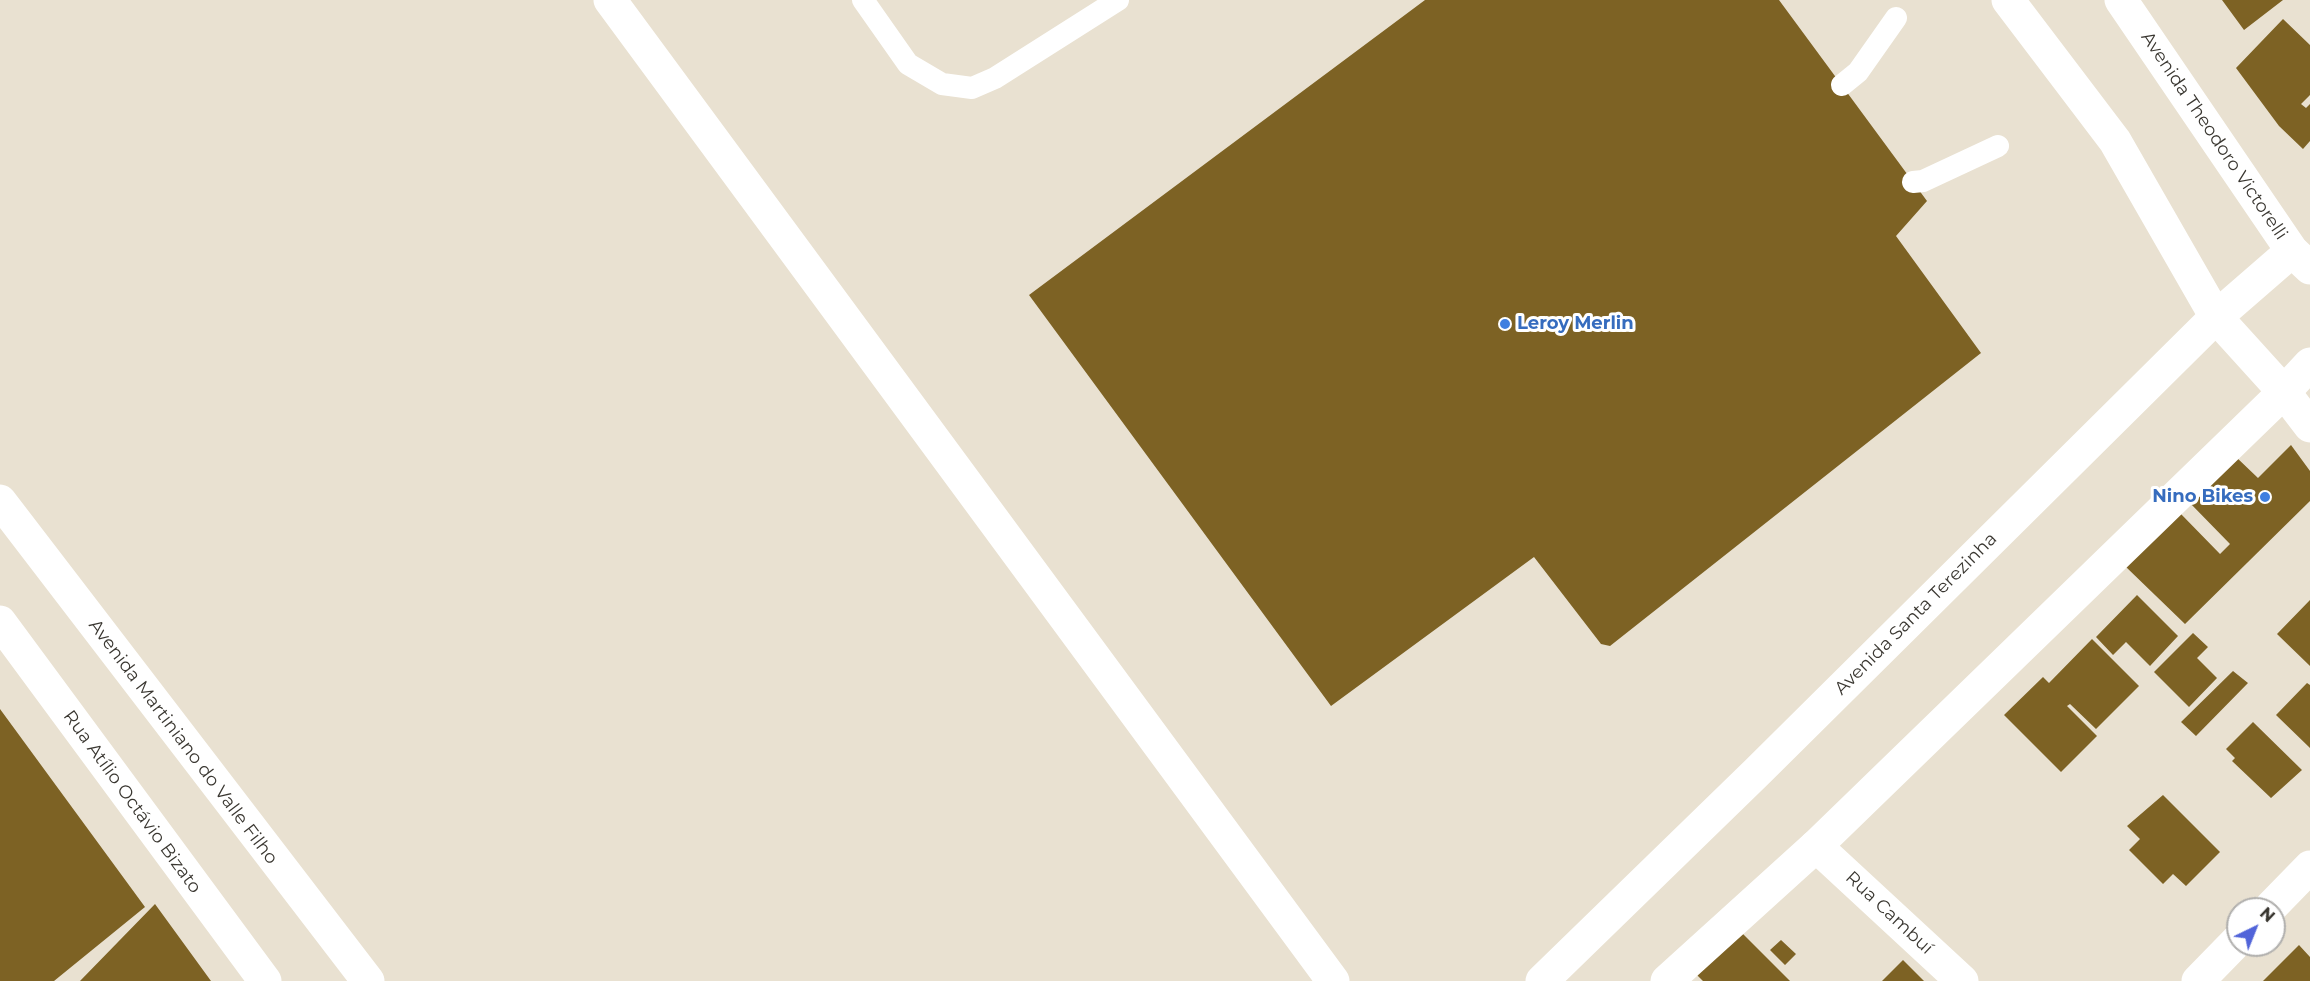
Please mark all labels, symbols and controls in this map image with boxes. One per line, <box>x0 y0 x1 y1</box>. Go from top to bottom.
street label: Avenida Theodoro Victorelli <box>2136 28 2292 244</box>
place label: Leroy Merlin <box>1517 313 1634 335</box>
marker: Leroy Merlin <box>1498 317 1512 331</box>
place label: Nino Bikes <box>2152 486 2253 508</box>
marker: Nino Bikes <box>2258 490 2272 504</box>
street label: Avenida Santa Terezinha <box>1830 528 2002 700</box>
street label: Avenida Martiniano do Valle Filho <box>84 615 282 869</box>
street label: Rua Atílio Octávio Bizato <box>58 706 206 898</box>
street label: Rua Cambuí <box>1841 867 1937 959</box>
north arrow <box>2226 897 2286 957</box>
text: N <box>2256 904 2278 926</box>

